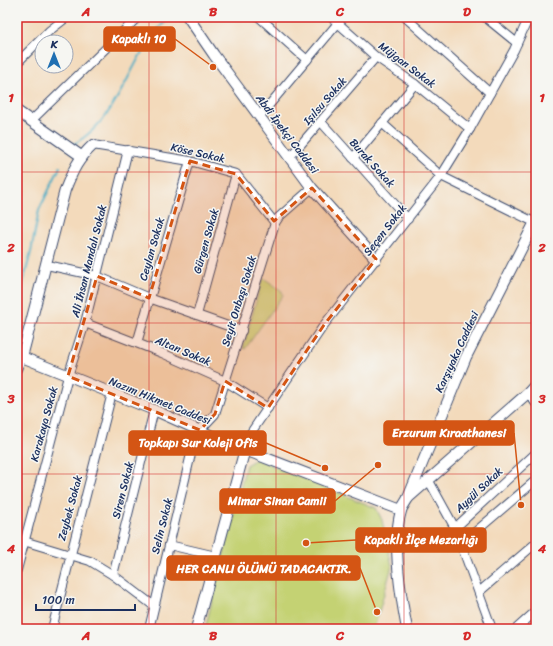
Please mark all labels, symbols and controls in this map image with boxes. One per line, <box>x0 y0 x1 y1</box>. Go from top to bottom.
text: A <box>81 0 90 23</box>
text: B <box>209 0 218 23</box>
text: C <box>335 0 345 23</box>
text: D <box>463 0 471 23</box>
callout: Kapaklı 10 <box>104 27 175 51</box>
text: Kapaklı 10 <box>111 28 167 50</box>
north arrow <box>34 34 74 74</box>
text: K <box>50 35 59 54</box>
street label: Müjgan Sokak <box>374 37 440 93</box>
street label: Işılsu Sokak <box>298 72 352 130</box>
text: 1 <box>8 86 14 109</box>
text: 1 <box>539 86 545 109</box>
street label: Abdi İpekçi Caddesi <box>250 89 324 179</box>
street label: Burak Sokak <box>344 134 400 192</box>
street label: Köse Sokak <box>169 137 227 169</box>
street label: Seçen Sokak <box>358 200 412 260</box>
street label: Ali İhsan Mandalı Sokak <box>66 202 112 320</box>
street label: Gürgen Sokak <box>188 206 224 276</box>
street label: Ceylan Sokak <box>134 215 170 283</box>
text: 2 <box>6 236 15 259</box>
text: 2 <box>537 236 546 259</box>
street label: Seyit Onbaşı Sokak <box>216 253 262 349</box>
street label: Karşıyaka Caddesi <box>430 307 485 396</box>
street label: Altan Sokak <box>151 330 214 371</box>
street label: Nazım Hikmet Caddesi <box>106 372 215 431</box>
street label: Karakaya Sokak <box>25 384 63 464</box>
text: 3 <box>6 387 15 410</box>
text: 3 <box>537 387 546 410</box>
callout: Erzurum Kıraathanesi <box>384 421 514 445</box>
text: Erzurum Kıraathanesi <box>392 422 507 444</box>
callout: Topkapı Sur Koleji Ofis <box>129 431 266 455</box>
text: Topkapı Sur Koleji Ofis <box>138 432 258 454</box>
street label: Siren Sokak <box>107 459 139 521</box>
street label: Aygül Sokak <box>450 462 508 518</box>
street label: Zeybek Sokak <box>52 473 88 543</box>
callout: Mimar Sinan Camii <box>220 489 335 513</box>
text: Mimar Sinan Camii <box>227 490 327 512</box>
street label: Selin Sokak <box>146 496 178 556</box>
callout: Kapaklı İlçe Mezarlığı <box>356 528 486 552</box>
text: Kapaklı İlçe Mezarlığı <box>363 529 479 551</box>
text: 4 <box>6 537 16 560</box>
text: 4 <box>537 537 547 560</box>
callout: HER CANLI ÖLÜMÜ TADACAKTIR. <box>167 556 360 580</box>
text: HER CANLI ÖLÜMÜ TADACAKTIR. <box>175 558 352 580</box>
scale bar <box>36 586 135 612</box>
text: 100 m <box>42 589 75 611</box>
text: A <box>81 624 90 646</box>
text: B <box>209 624 218 646</box>
text: C <box>335 624 345 646</box>
text: D <box>463 624 471 646</box>

